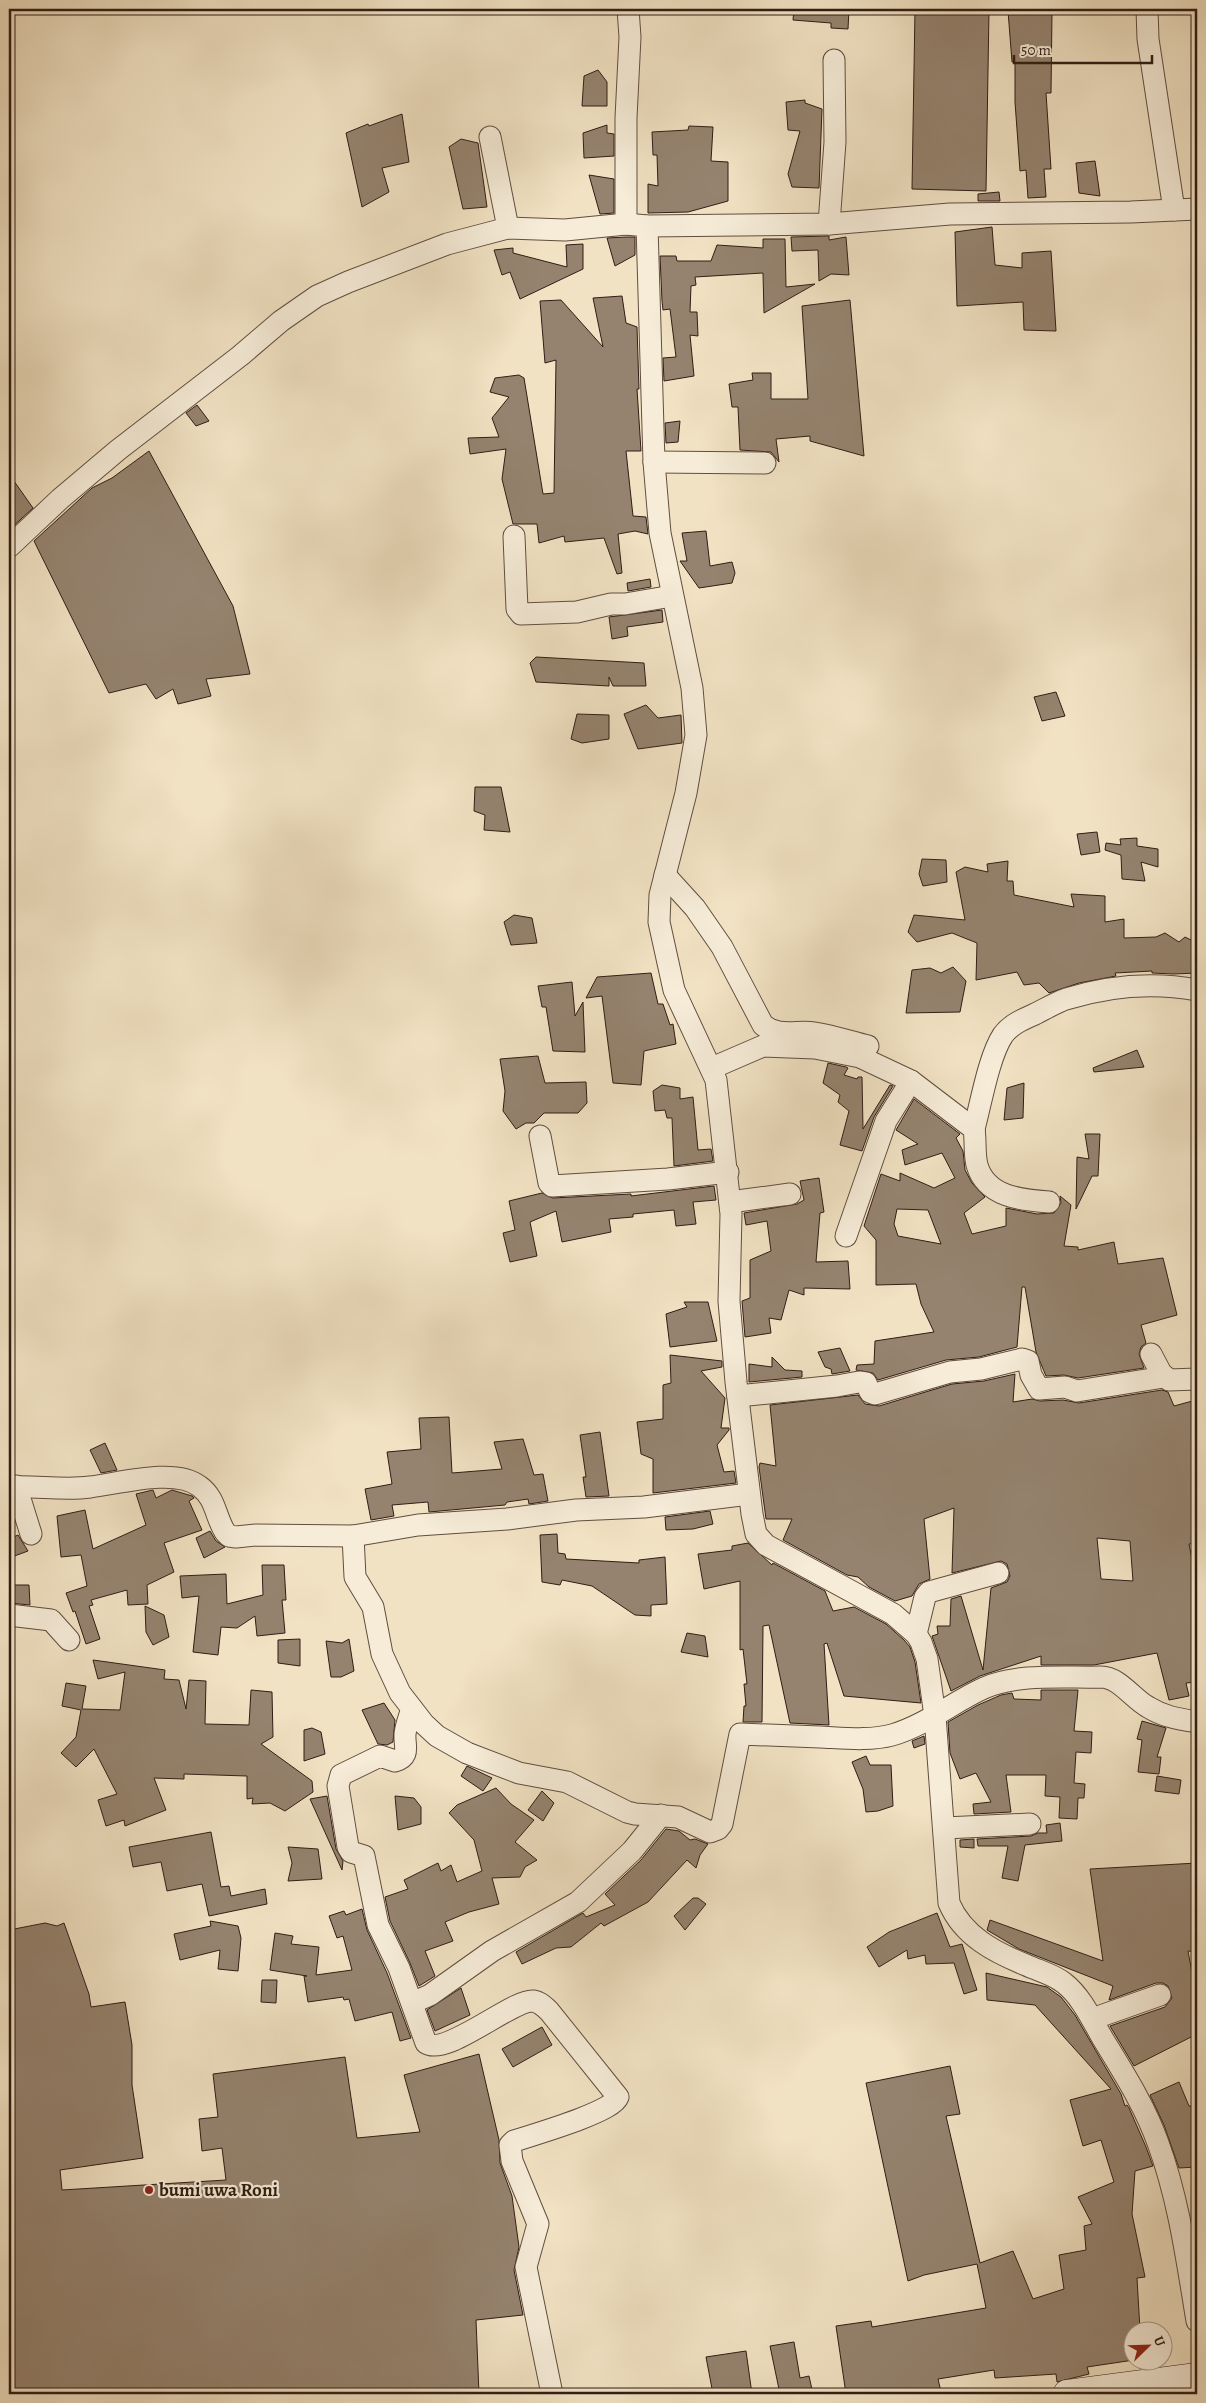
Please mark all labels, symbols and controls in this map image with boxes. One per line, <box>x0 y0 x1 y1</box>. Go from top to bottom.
scale bar <box>1014 32 1151 64</box>
text: 50 m <box>1021 40 1051 60</box>
place label: bumi uwa Roni <box>158 2177 279 2203</box>
marker: bumi uwa Roni <box>143 2184 155 2196</box>
north arrow <box>1124 2320 1174 2370</box>
text: U <box>1149 2333 1170 2349</box>

